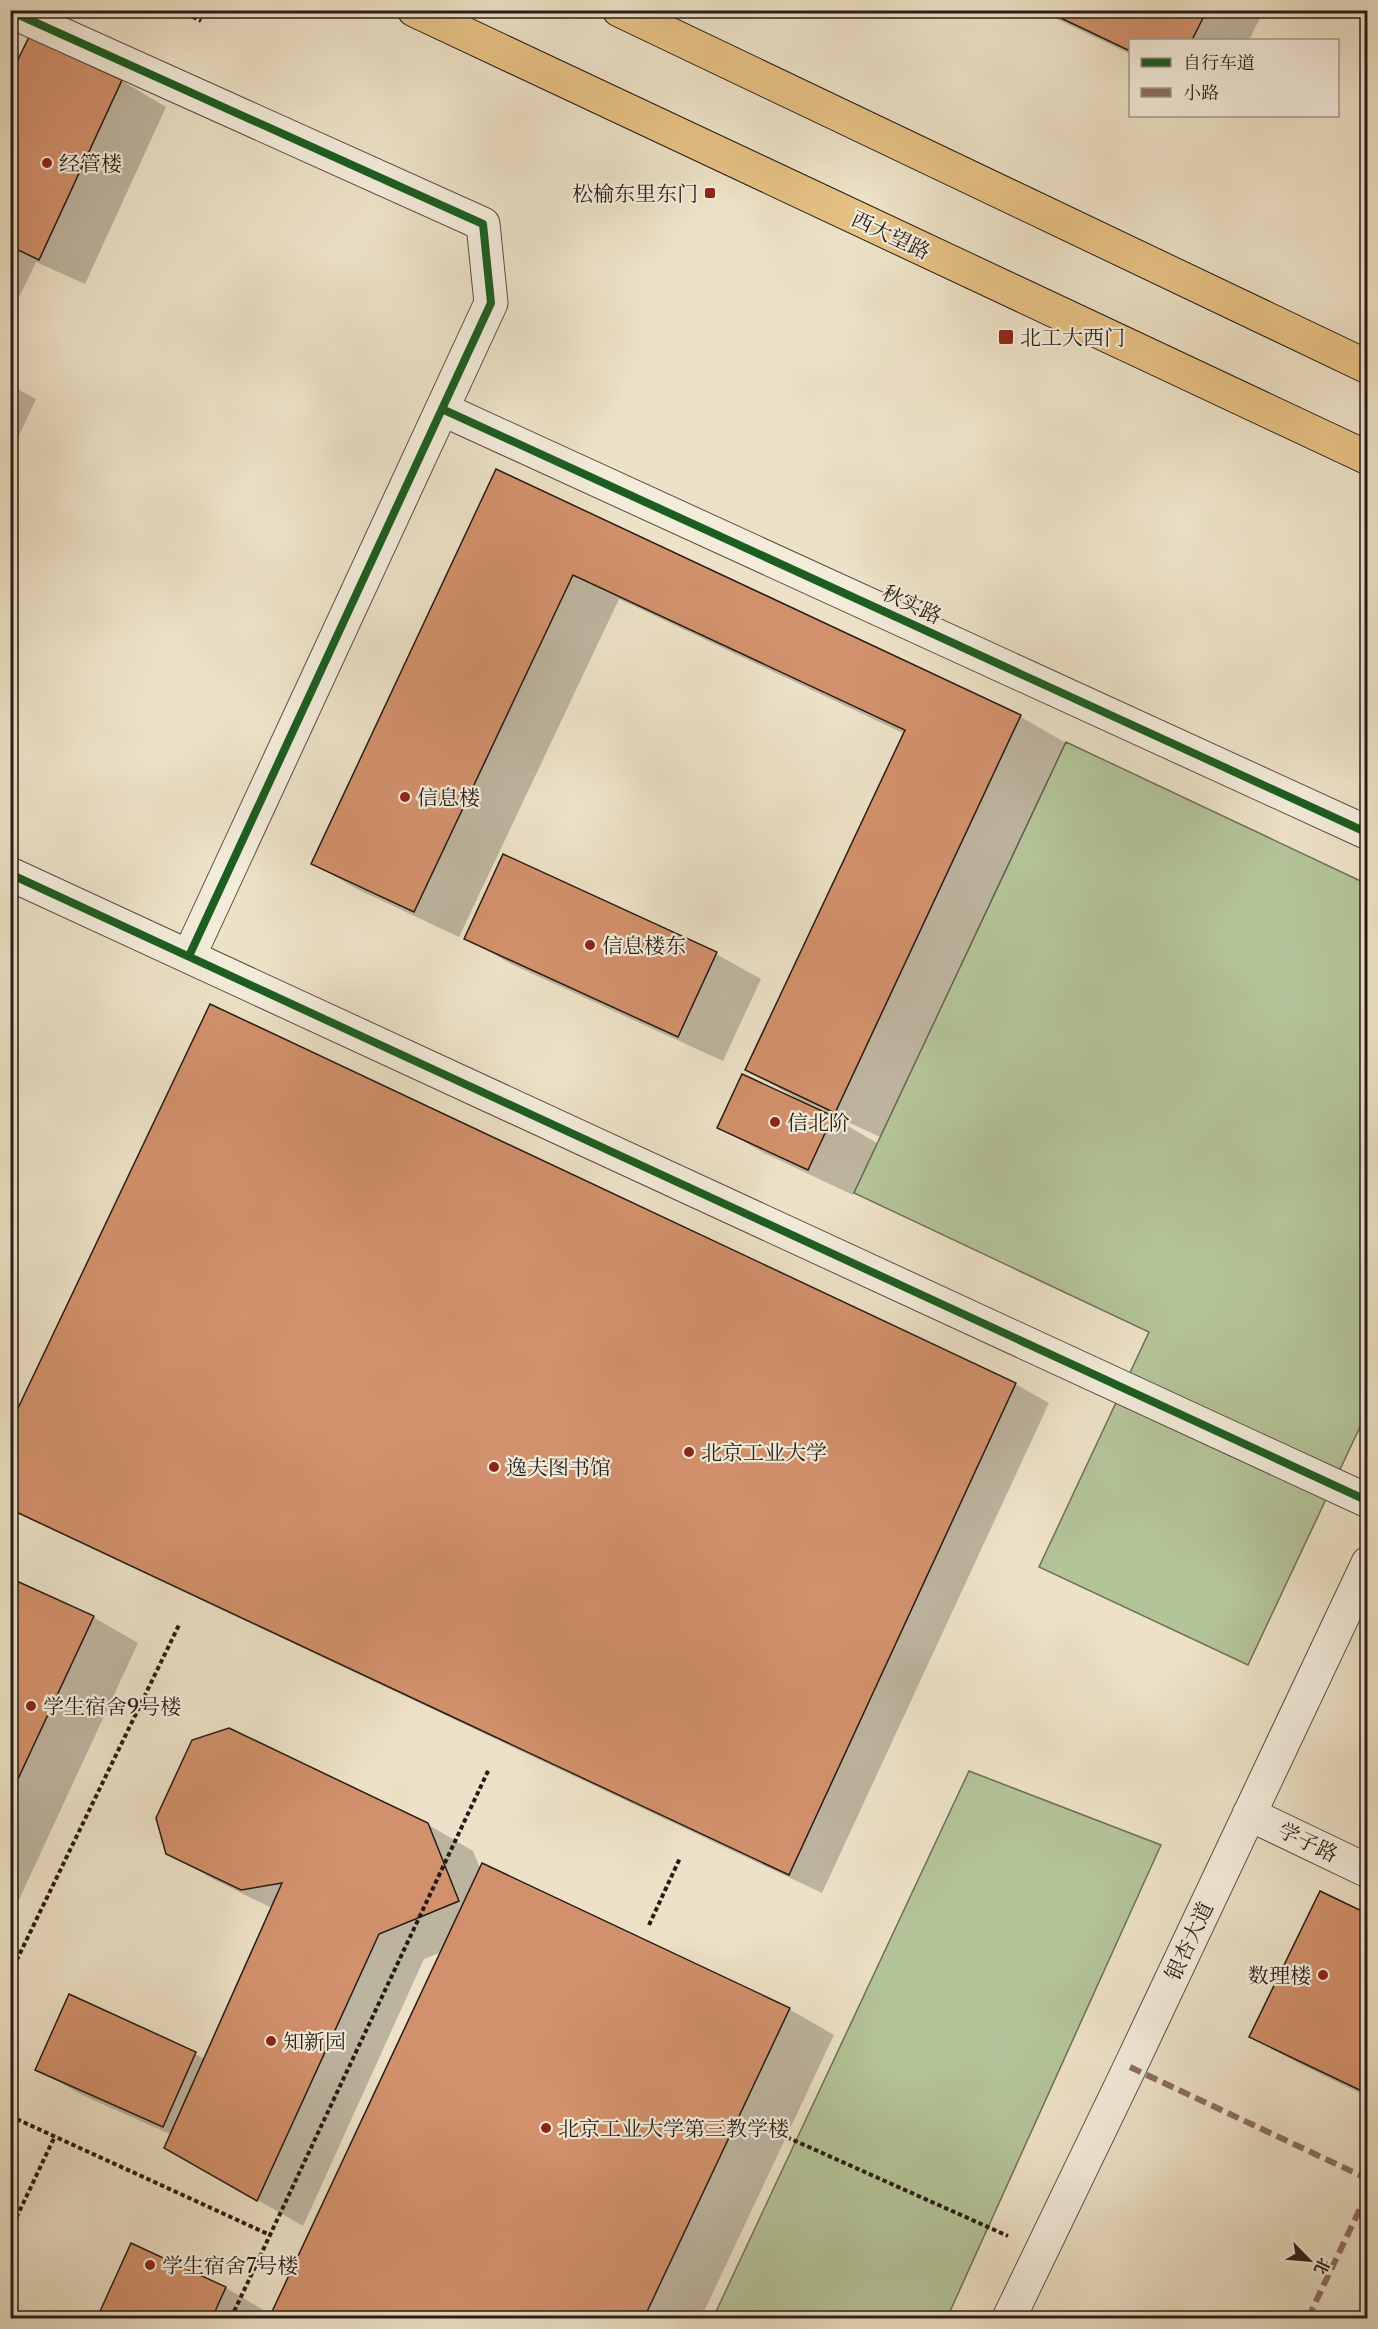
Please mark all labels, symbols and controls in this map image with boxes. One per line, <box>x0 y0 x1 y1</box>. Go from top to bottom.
legend <box>1129 39 1339 117</box>
text: 自行车道 <box>1183 52 1255 74</box>
text: 小路 <box>1183 82 1219 104</box>
place label: 经管楼 <box>59 151 122 176</box>
marker: 经管楼 <box>40 156 54 170</box>
place label: 松榆东里东门 <box>572 181 698 206</box>
marker: 松榆东里东门 <box>703 186 717 200</box>
street label: 西大望路 <box>848 206 934 264</box>
place label: 北工大西门 <box>1020 325 1125 350</box>
marker: 北工大西门 <box>997 328 1015 346</box>
street label: 秋实路 <box>878 579 946 629</box>
place label: 信息楼 <box>417 785 480 810</box>
marker: 信息楼 <box>398 790 412 804</box>
place label: 信息楼东 <box>602 933 686 958</box>
marker: 信息楼东 <box>583 938 597 952</box>
place label: 信北阶 <box>787 1110 850 1135</box>
marker: 信北阶 <box>768 1115 782 1129</box>
place label: 北京工业大学 <box>701 1440 827 1465</box>
marker: 北京工业大学 <box>682 1445 696 1459</box>
place label: 逸夫图书馆 <box>506 1455 611 1480</box>
marker: 逸夫图书馆 <box>487 1460 501 1474</box>
place label: 学生宿舍9号楼 <box>43 1694 181 1719</box>
marker: 学生宿舍9号楼 <box>24 1699 38 1713</box>
street label: 学子路 <box>1274 1817 1342 1867</box>
street label: 银杏大道 <box>1160 1898 1218 1984</box>
place label: 数理楼 <box>1248 1963 1311 1988</box>
marker: 数理楼 <box>1316 1968 1330 1982</box>
place label: 知新园 <box>283 2029 346 2054</box>
marker: 知新园 <box>264 2034 278 2048</box>
place label: 北京工业大学第三教学楼 <box>558 2116 789 2141</box>
marker: 北京工业大学第三教学楼 <box>539 2121 553 2135</box>
north arrow <box>1279 2230 1339 2290</box>
place label: 学生宿舍7号楼 <box>162 2253 298 2278</box>
text: 北 <box>1310 2255 1335 2278</box>
marker: 学生宿舍7号楼 <box>143 2258 157 2272</box>

